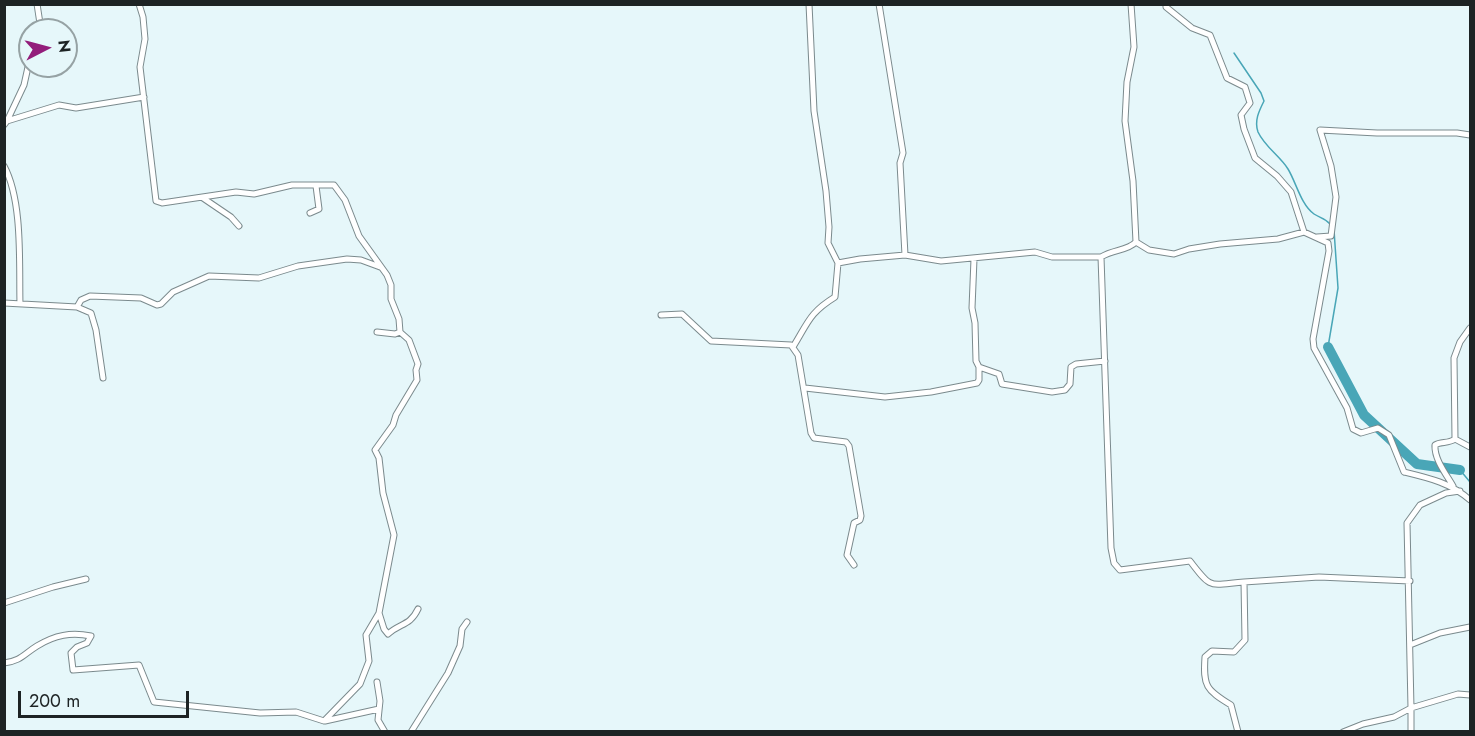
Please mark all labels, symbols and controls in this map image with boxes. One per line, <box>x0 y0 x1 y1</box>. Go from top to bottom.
north arrow <box>18 18 78 78</box>
text: N <box>52 39 77 54</box>
scale bar <box>21 679 192 717</box>
text: 200 m <box>29 688 80 714</box>

